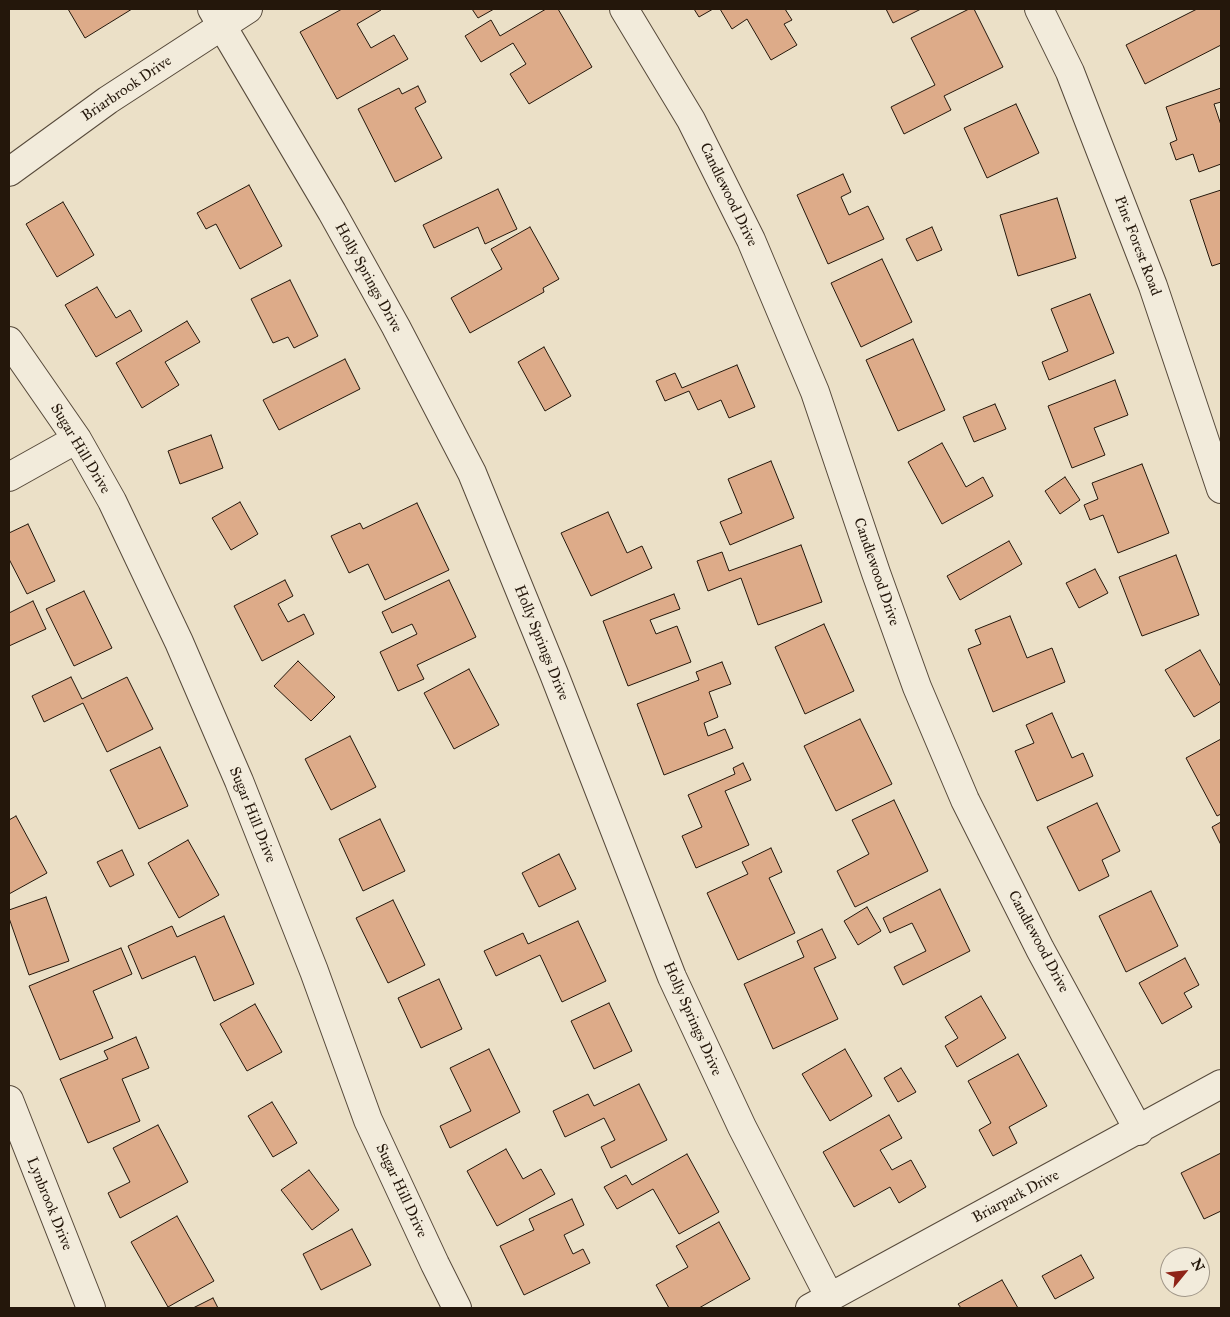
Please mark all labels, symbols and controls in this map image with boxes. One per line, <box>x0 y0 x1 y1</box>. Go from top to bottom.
street label: Briarbrook Drive <box>79 52 175 126</box>
street label: Candlewood Drive <box>695 140 761 250</box>
street label: Pine Forest Road <box>1110 194 1164 298</box>
street label: Holly Springs Drive <box>330 220 406 336</box>
street label: Sugar Hill Drive <box>46 401 114 497</box>
street label: Candlewood Drive <box>849 516 903 628</box>
street label: Holly Springs Drive <box>510 583 572 703</box>
street label: Sugar Hill Drive <box>225 764 279 866</box>
street label: Candlewood Drive <box>1004 888 1072 996</box>
street label: Holly Springs Drive <box>659 959 725 1079</box>
street label: Sugar Hill Drive <box>371 1141 431 1241</box>
street label: Lynbrook Drive <box>22 1155 76 1253</box>
street label: Briarpark Drive <box>969 1167 1063 1227</box>
north arrow <box>1160 1247 1210 1297</box>
text: N <box>1188 1256 1208 1274</box>

